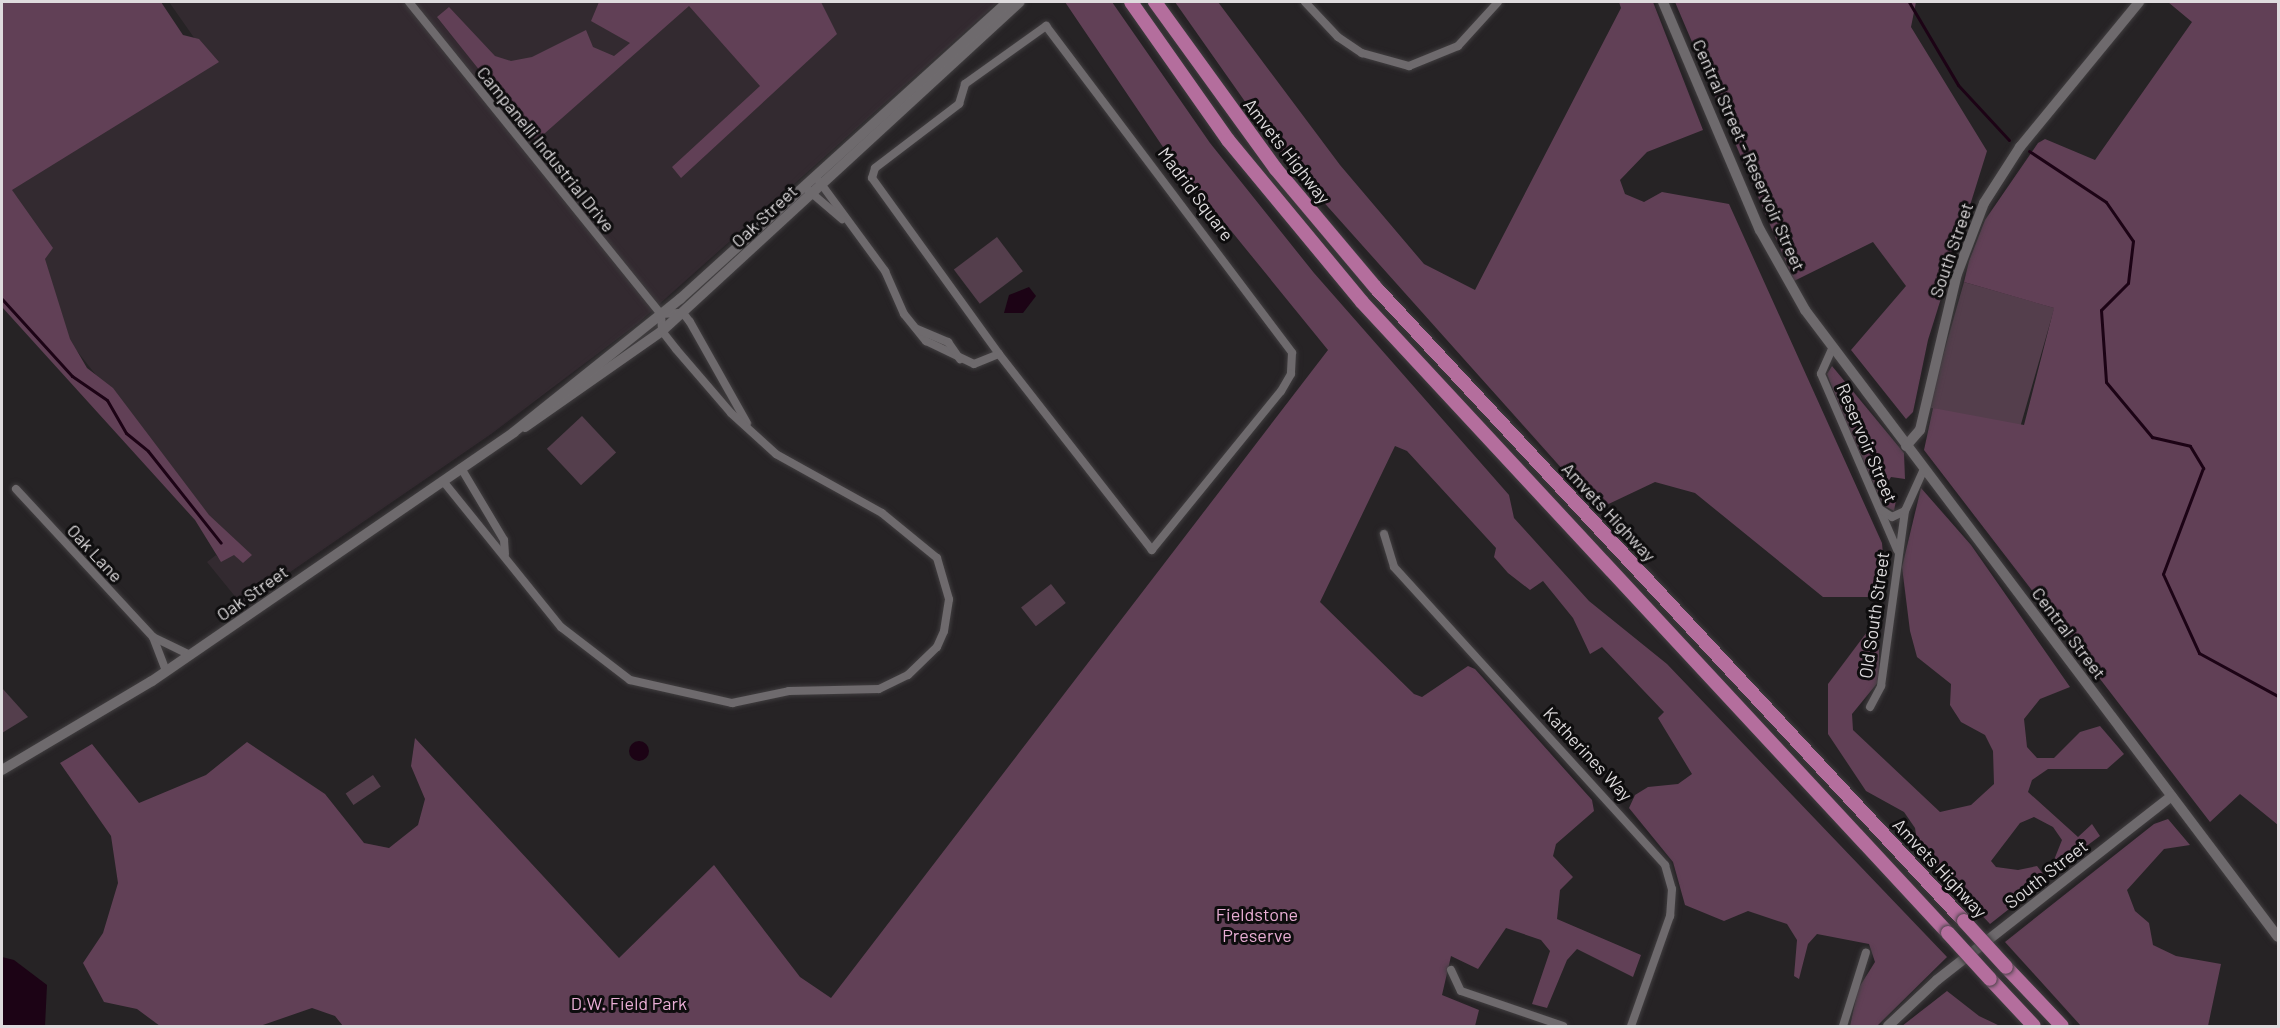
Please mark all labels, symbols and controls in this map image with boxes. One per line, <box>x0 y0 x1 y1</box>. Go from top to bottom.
street label: Central Street - Reservoir Street <box>1688 36 1810 274</box>
street label: Campanelli Industrial Drive <box>473 62 619 236</box>
street label: Amvets Highway <box>1239 94 1335 208</box>
street label: Madrid Square <box>1154 143 1238 245</box>
street label: Oak Street <box>727 180 801 252</box>
street label: South Street <box>1925 200 1977 300</box>
street label: Reservoir Street <box>1832 380 1902 506</box>
street label: Amvets Highway <box>1557 458 1661 566</box>
street label: Oak Lane <box>63 519 127 587</box>
street label: Old South Street <box>1854 550 1894 680</box>
street label: Oak Street <box>212 561 292 625</box>
street label: Central Street <box>2027 583 2111 683</box>
street label: Katherines Way <box>1539 703 1637 805</box>
street label: Amvets Highway <box>1888 814 1992 922</box>
street label: South Street <box>2000 835 2092 913</box>
park label: Fieldstone Preserve <box>1216 904 1298 946</box>
park label: D.W. Field Park <box>571 992 687 1014</box>

